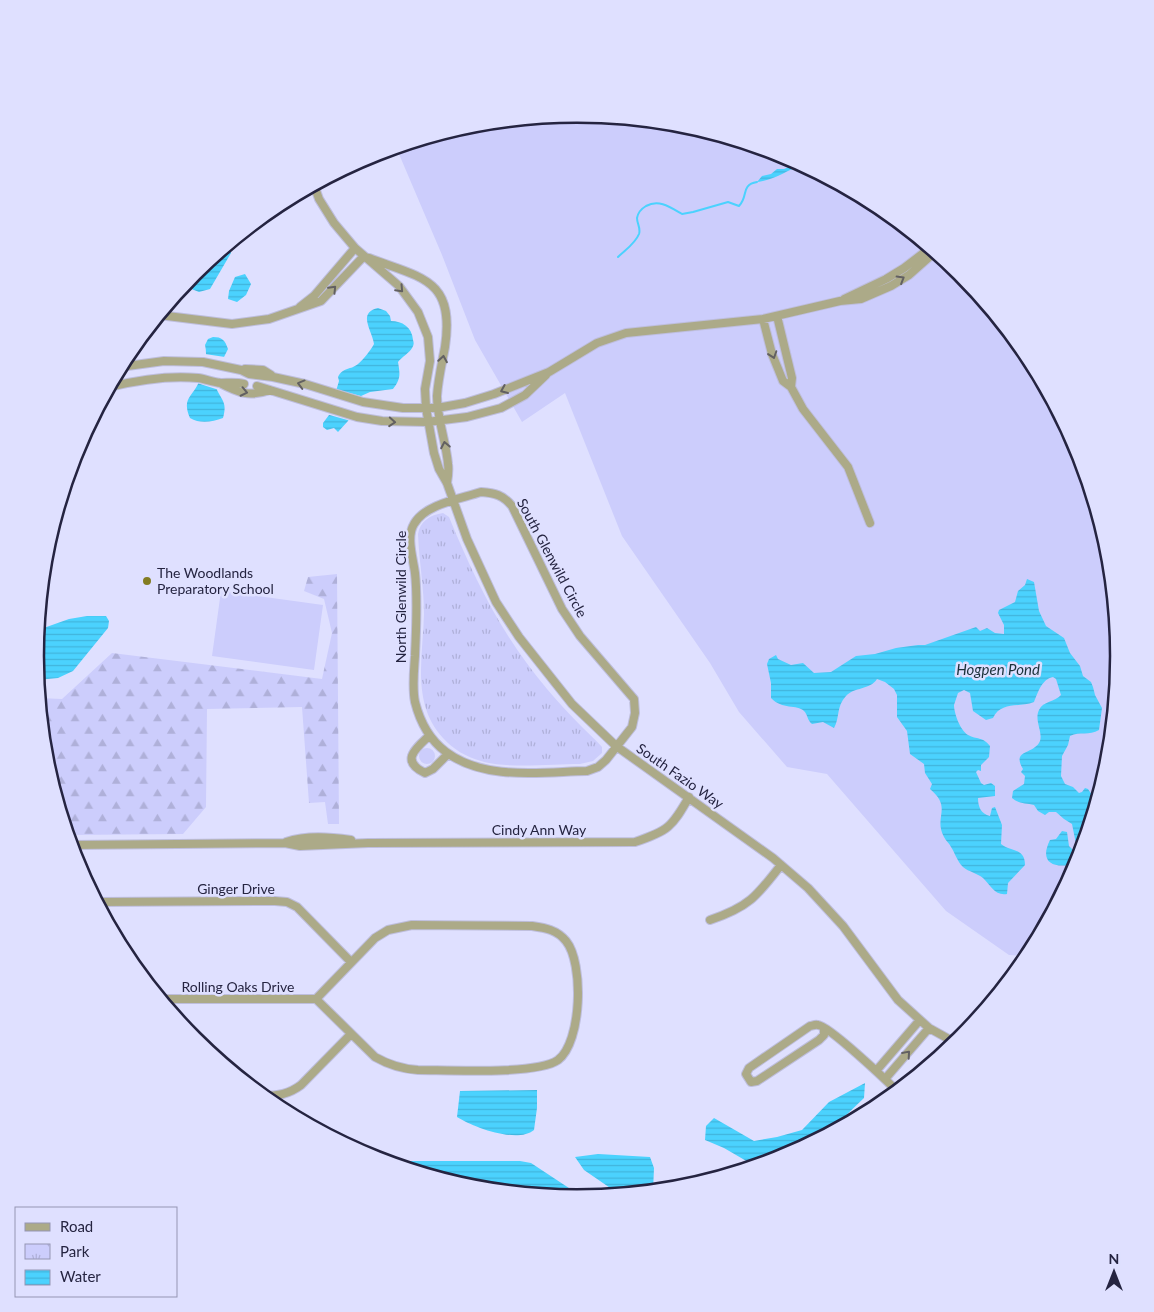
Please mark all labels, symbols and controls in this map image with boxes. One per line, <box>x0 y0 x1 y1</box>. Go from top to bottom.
one-way arrow <box>896 276 905 286</box>
one-way arrow <box>394 283 403 292</box>
one-way arrow <box>327 286 336 295</box>
one-way arrow <box>767 351 777 359</box>
one-way arrow <box>437 355 447 364</box>
one-way arrow <box>297 379 305 389</box>
one-way arrow <box>500 383 509 394</box>
one-way arrow <box>240 387 249 397</box>
one-way arrow <box>388 416 396 427</box>
one-way arrow <box>440 441 450 450</box>
street label: South Glenwild Circle <box>514 495 591 620</box>
street label: North Glenwild Circle <box>392 531 409 663</box>
place label: The Woodlands Preparatory School <box>157 564 274 597</box>
marker: The Woodlands Preparatory School <box>141 575 153 587</box>
water label: Hogpen Pond <box>956 660 1040 678</box>
street label: South Fazio Way <box>634 739 728 812</box>
street label: Cindy Ann Way <box>492 821 587 838</box>
street label: Ginger Drive <box>197 880 275 897</box>
street label: Rolling Oaks Drive <box>181 978 295 995</box>
one-way arrow <box>901 1050 910 1059</box>
legend <box>15 1207 178 1297</box>
text: Road <box>60 1217 93 1235</box>
text: Park <box>60 1242 90 1260</box>
north arrow <box>1089 1247 1139 1297</box>
text: N <box>1109 1250 1119 1267</box>
text: Water <box>60 1267 101 1285</box>

